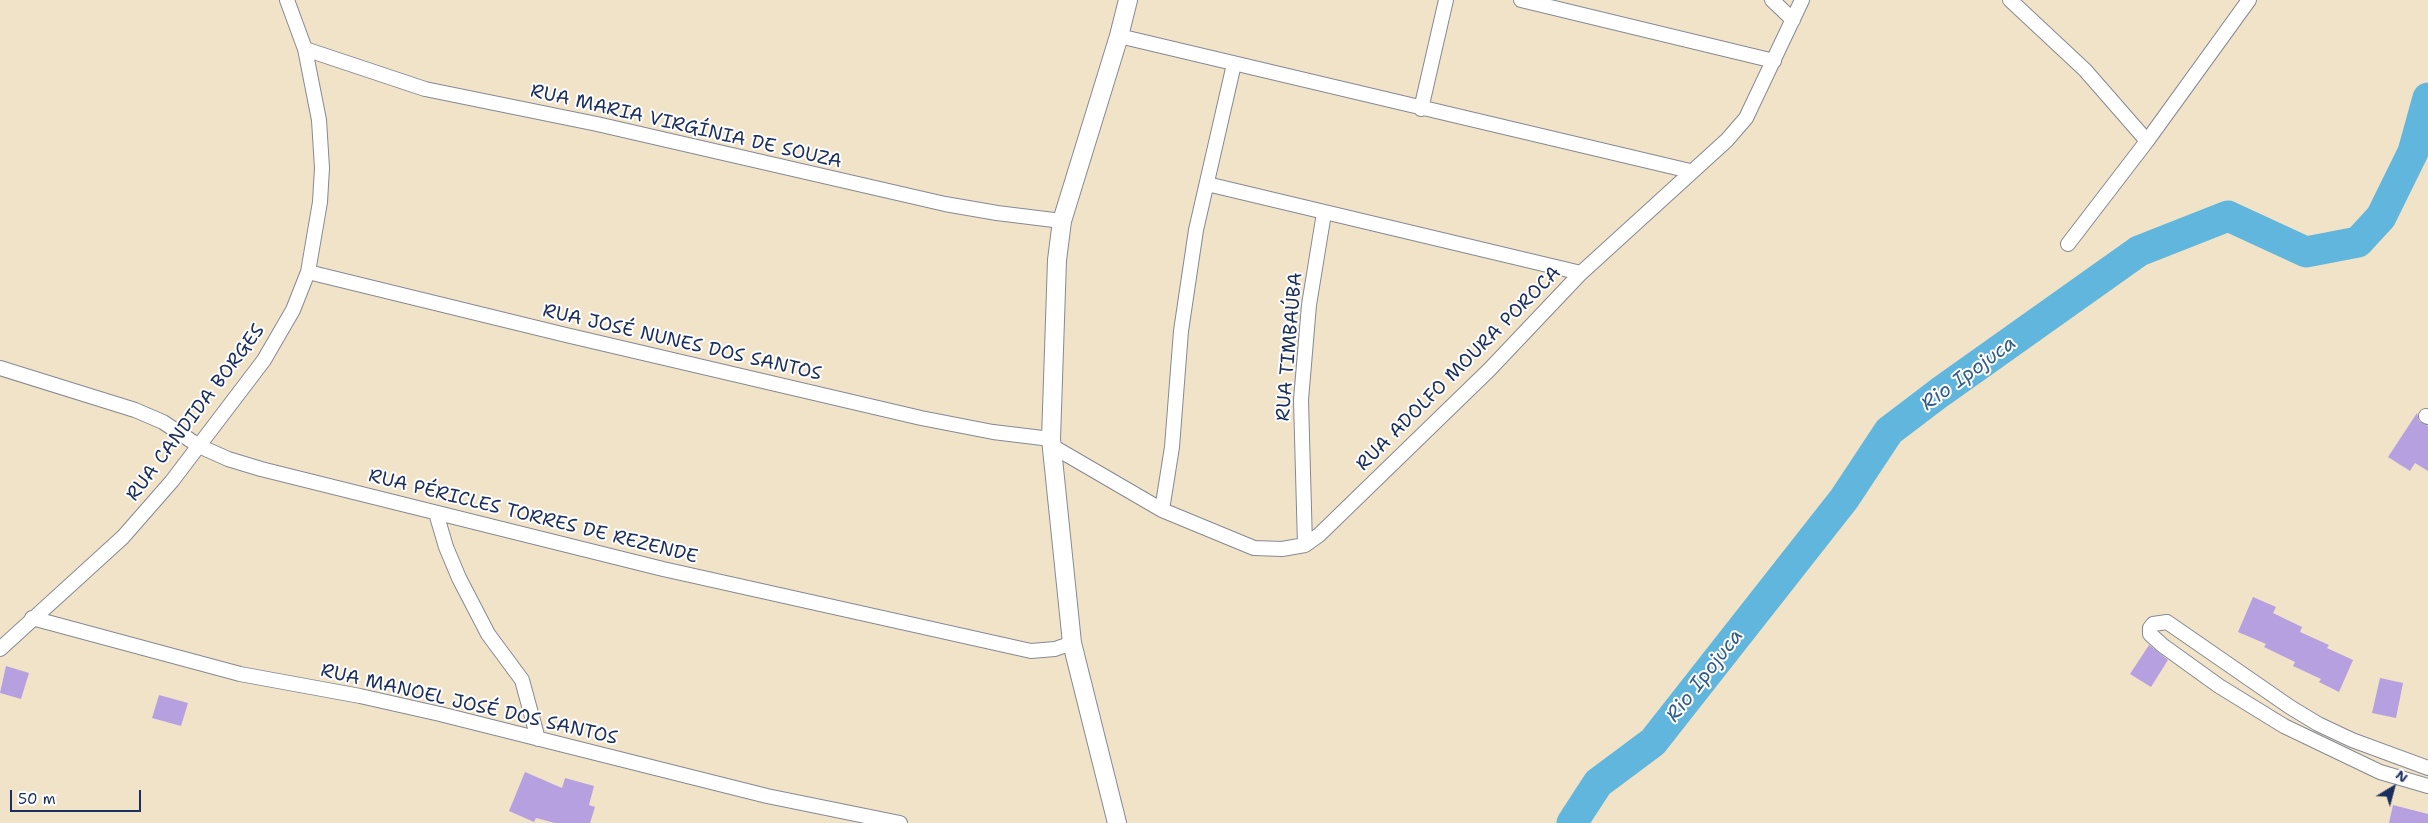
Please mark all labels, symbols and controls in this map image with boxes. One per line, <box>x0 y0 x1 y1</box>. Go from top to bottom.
street label: RUA MARIA VIRGÍNIA DE SOUZA <box>528 80 844 174</box>
street label: RUA ADOLFO MOURA POROCA <box>1352 262 1566 476</box>
street label: RUA TIMBAÚBA <box>1272 272 1308 422</box>
street label: RUA JOSÉ NUNES DOS SANTOS <box>540 300 824 386</box>
street label: RUA CANDIDA BORGES <box>122 320 270 506</box>
water label: Rio Ipojuca <box>1917 332 2021 416</box>
street label: RUA PÉRICLES TORRES DE REZENDE <box>366 465 700 569</box>
water label: Rio Ipojuca <box>1661 625 1749 727</box>
street label: RUA MANOEL JOSÉ DOS SANTOS <box>318 660 620 750</box>
north arrow <box>2368 763 2418 813</box>
text: N <box>2392 765 2412 787</box>
scale bar <box>12 780 144 812</box>
text: 50 m <box>18 789 56 809</box>

